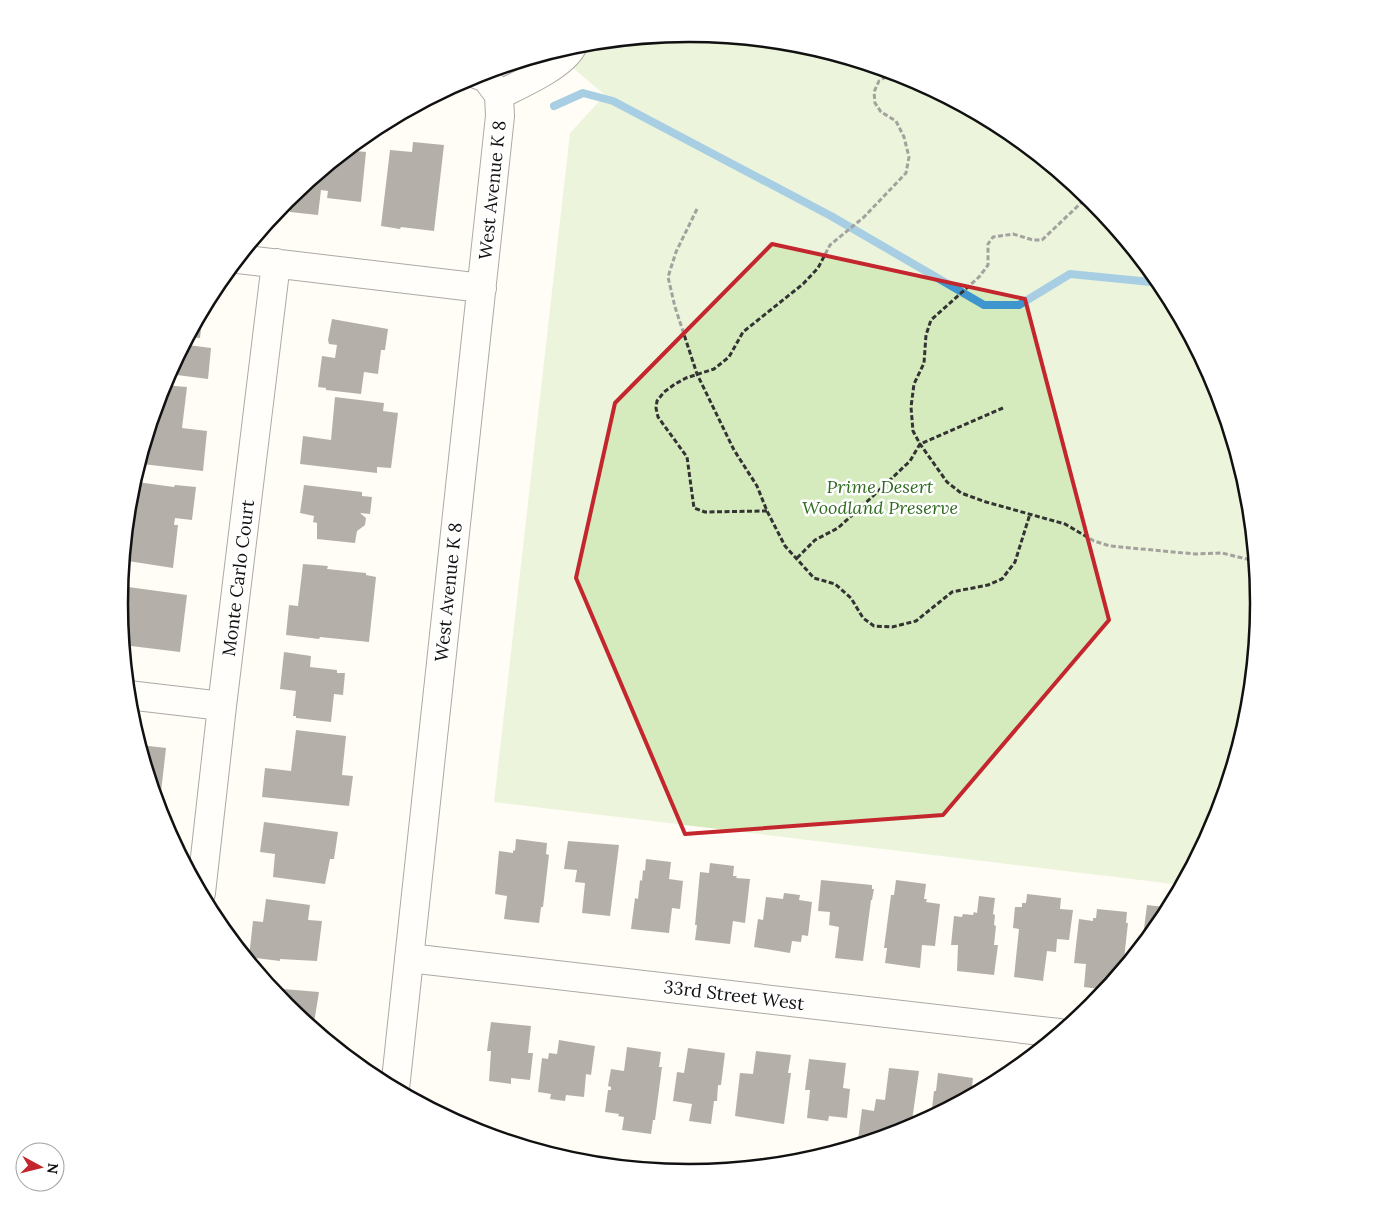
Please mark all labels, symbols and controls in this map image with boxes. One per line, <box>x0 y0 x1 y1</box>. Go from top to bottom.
street label: West Avenue K 8 <box>473 119 511 261</box>
park label: Prime Desert Woodland Preserve <box>802 475 958 519</box>
street label: Monte Carlo Court <box>217 498 259 658</box>
street label: West Avenue K 8 <box>429 521 467 663</box>
street label: 33rd Street West <box>662 975 806 1015</box>
north arrow <box>15 1142 65 1192</box>
text: N <box>43 1162 62 1175</box>

